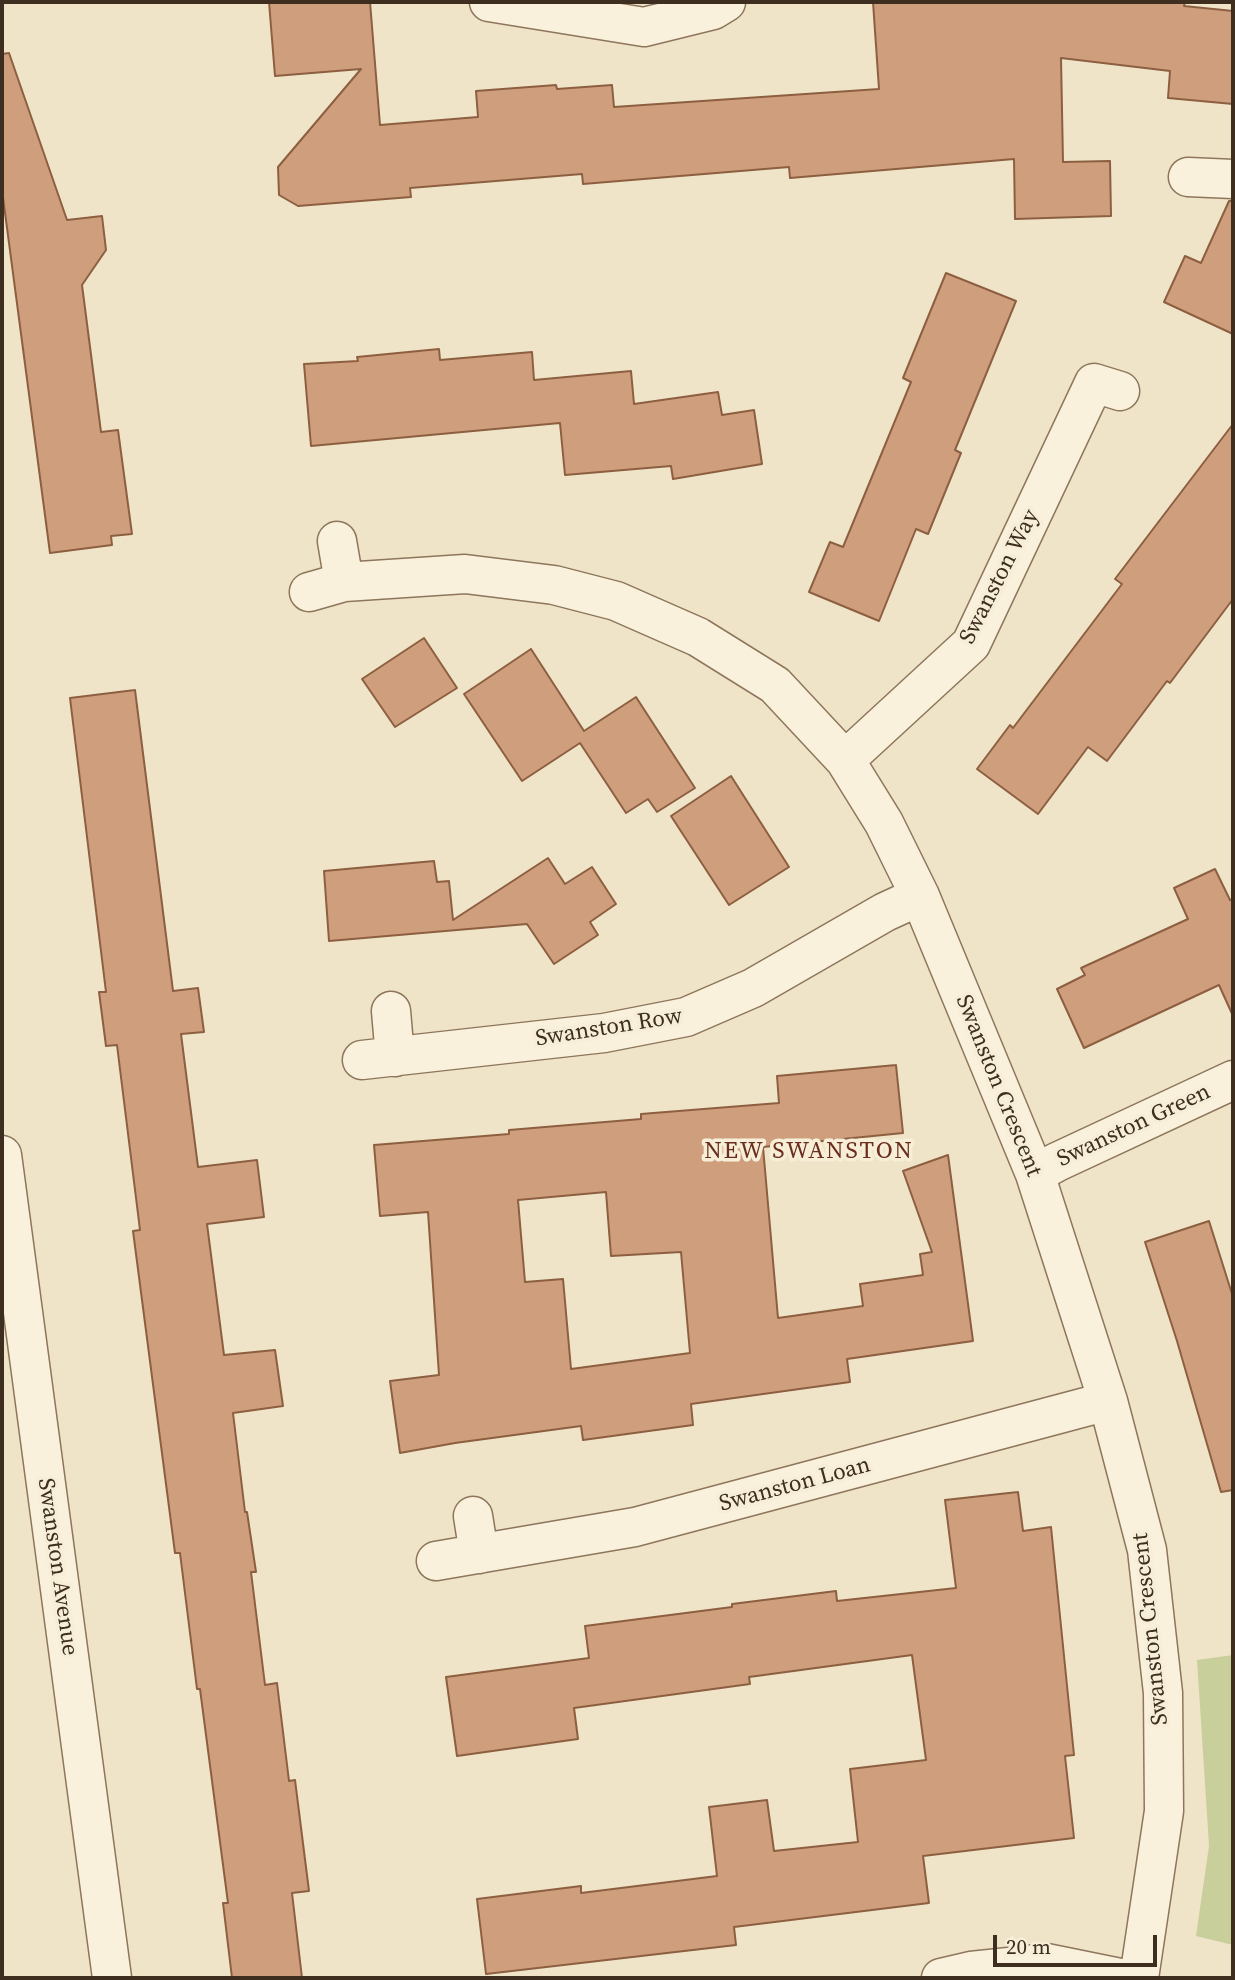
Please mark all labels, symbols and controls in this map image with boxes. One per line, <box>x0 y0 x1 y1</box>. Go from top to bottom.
street label: Swanston Way <box>954 505 1046 649</box>
street label: Swanston Crescent <box>949 991 1047 1181</box>
street label: Swanston Row <box>534 1003 684 1053</box>
street label: Swanston Green <box>1053 1078 1215 1174</box>
district label: NEW SWANSTON <box>706 1138 912 1166</box>
street label: Swanston Loan <box>716 1452 874 1518</box>
street label: Swanston Avenue <box>31 1476 83 1658</box>
street label: Swanston Crescent <box>1127 1531 1175 1727</box>
scale bar <box>997 1920 1162 1964</box>
text: 20 m <box>1006 1932 1051 1961</box>

